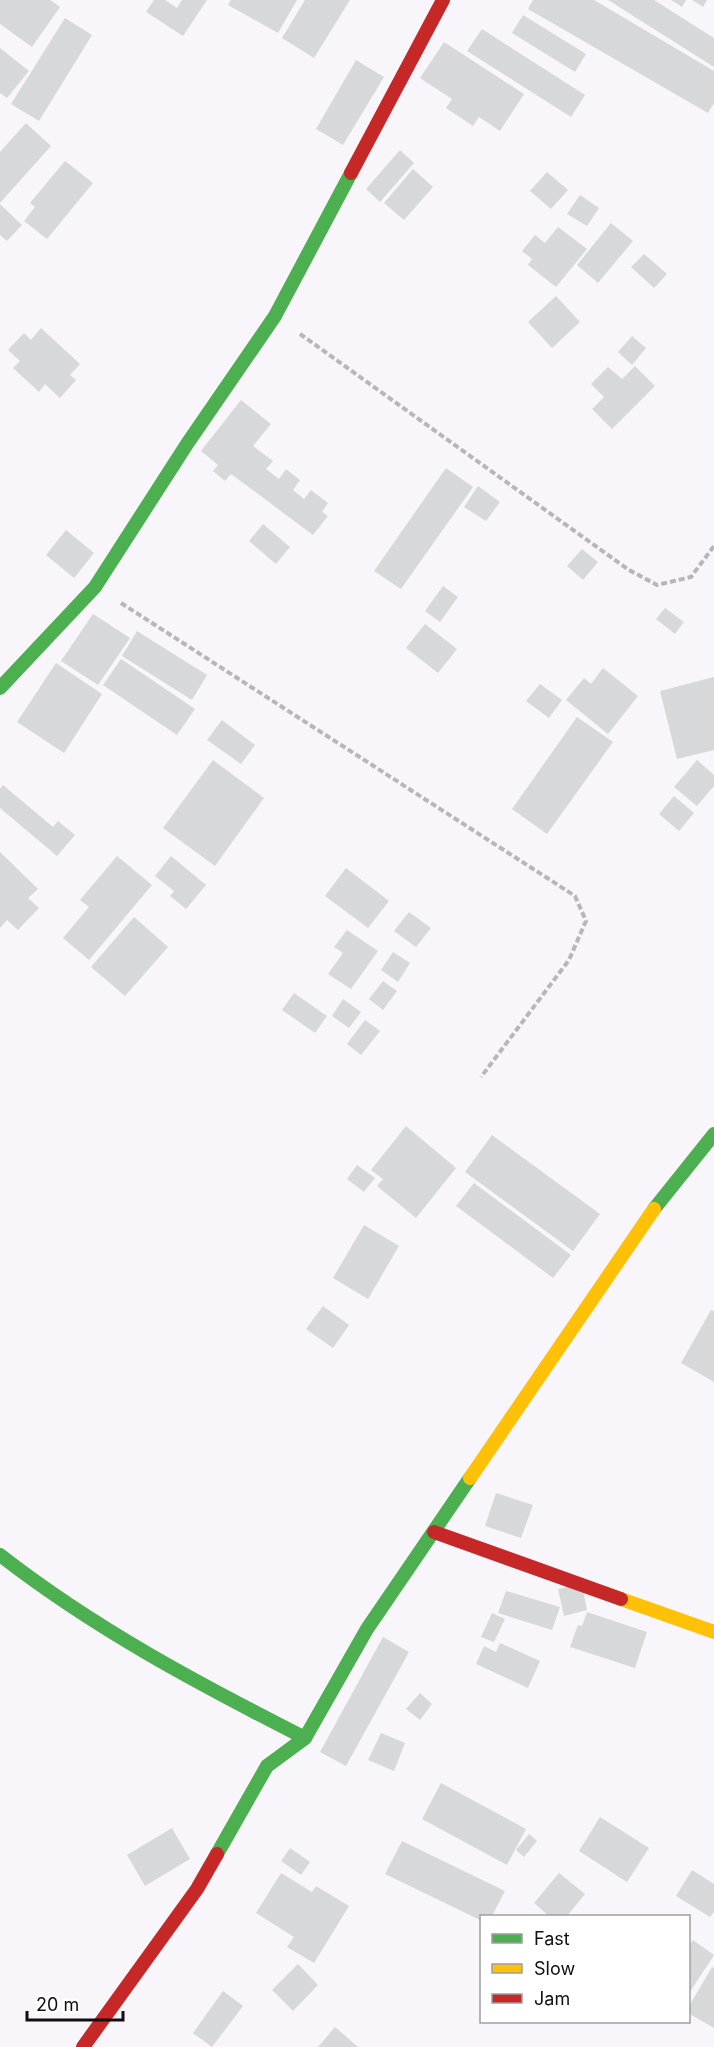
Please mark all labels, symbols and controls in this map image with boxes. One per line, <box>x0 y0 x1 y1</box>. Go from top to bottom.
legend <box>480 1915 690 2023</box>
text: Fast <box>534 1928 570 1949</box>
text: Slow <box>534 1958 575 1979</box>
scale bar <box>27 1984 123 2022</box>
text: Jam <box>534 1988 570 2009</box>
text: 20 m <box>36 1994 79 2015</box>

